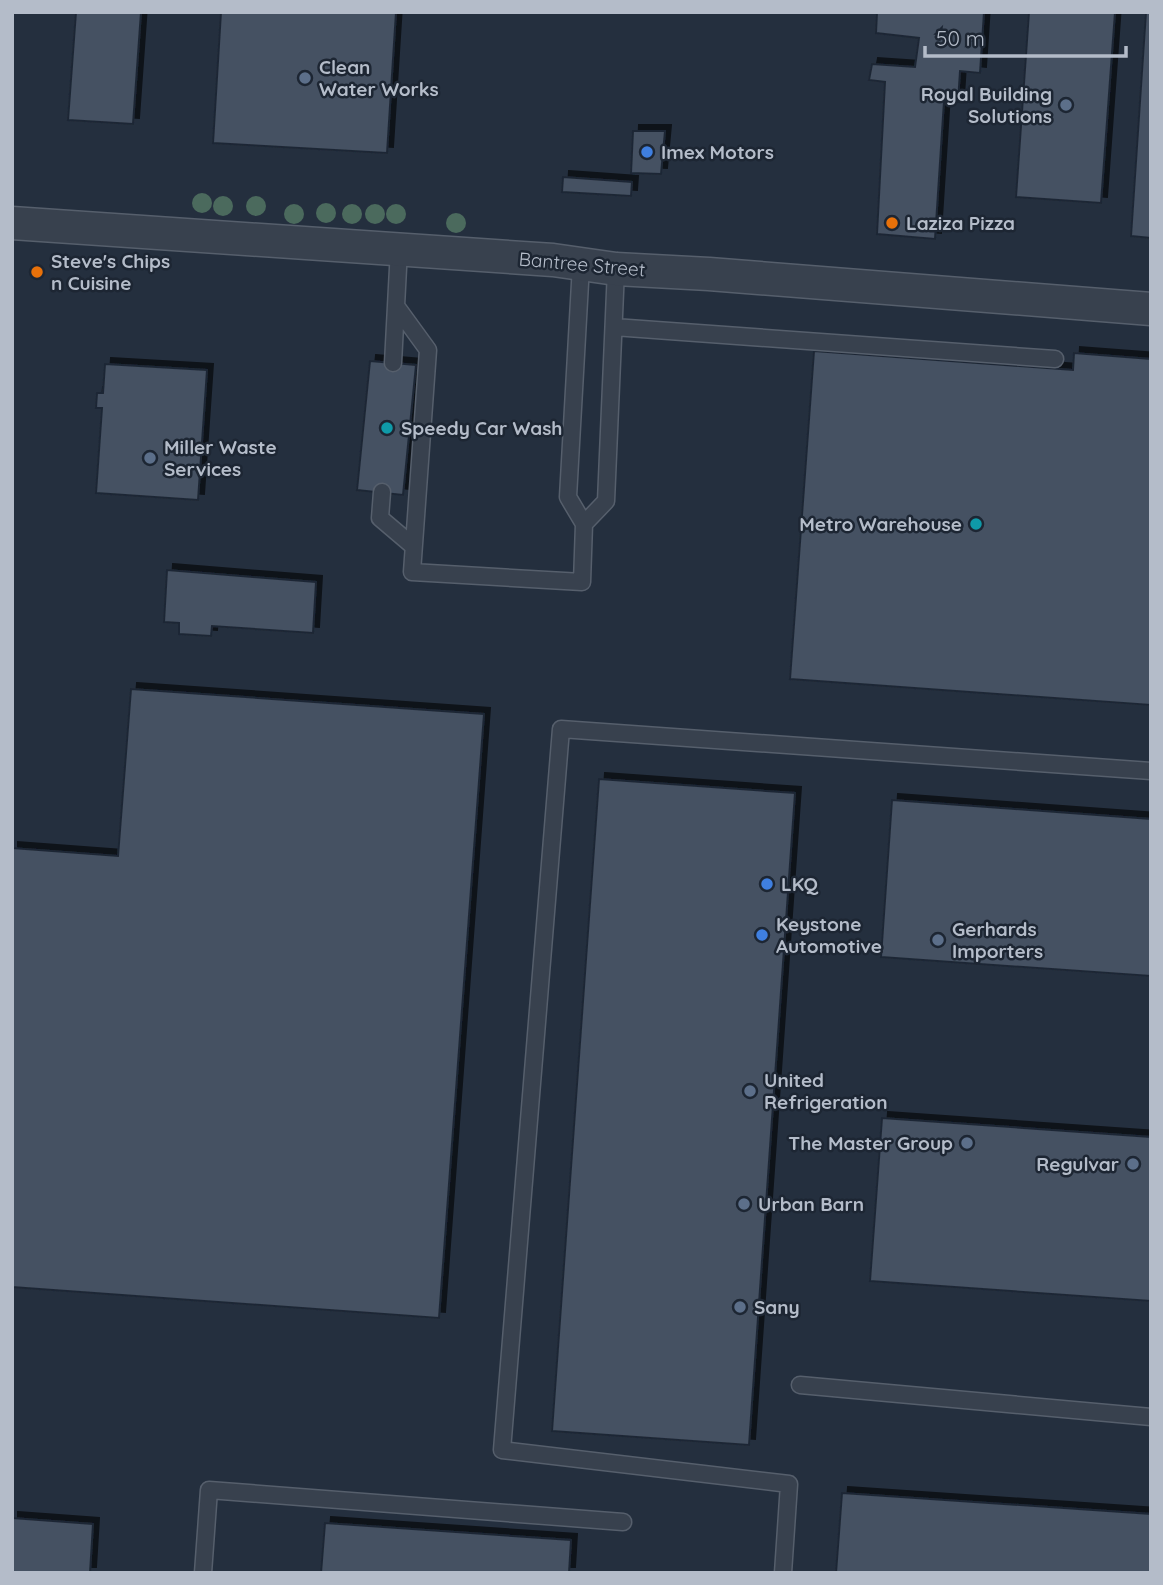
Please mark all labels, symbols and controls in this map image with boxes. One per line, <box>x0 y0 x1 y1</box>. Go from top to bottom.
scale bar <box>925 14 1126 58</box>
text: 50 m <box>936 25 985 51</box>
place label: Clean Water Works <box>319 55 439 101</box>
marker: Clean Water Works <box>297 70 313 86</box>
place label: Royal Building Solutions <box>921 82 1052 128</box>
marker: Royal Building Solutions <box>1058 97 1074 113</box>
place label: Imex Motors <box>661 140 774 164</box>
marker: Imex Motors <box>639 144 655 160</box>
place label: Laziza Pizza <box>906 211 1015 235</box>
marker: Laziza Pizza <box>884 215 900 231</box>
street label: Bantree Street <box>518 247 646 281</box>
place label: Steve's Chips n Cuisine <box>51 249 170 295</box>
marker: Steve's Chips n Cuisine <box>29 264 45 280</box>
place label: Speedy Car Wash <box>401 416 562 440</box>
marker: Speedy Car Wash <box>379 420 395 436</box>
place label: Miller Waste Services <box>164 435 277 481</box>
marker: Miller Waste Services <box>142 450 158 466</box>
place label: Metro Warehouse <box>799 512 962 536</box>
marker: Metro Warehouse <box>968 516 984 532</box>
place label: LKQ <box>781 872 819 896</box>
marker: LKQ <box>759 876 775 892</box>
place label: Keystone Automotive <box>776 912 882 958</box>
place label: Gerhards Importers <box>952 917 1043 963</box>
marker: Keystone Automotive <box>754 927 770 943</box>
marker: Gerhards Importers <box>930 932 946 948</box>
place label: United Refrigeration <box>764 1068 888 1114</box>
marker: United Refrigeration <box>742 1083 758 1099</box>
place label: The Master Group <box>788 1131 953 1155</box>
marker: The Master Group <box>959 1135 975 1151</box>
place label: Regulvar <box>1036 1152 1119 1176</box>
marker: Regulvar <box>1125 1156 1141 1172</box>
place label: Urban Barn <box>758 1192 864 1216</box>
marker: Urban Barn <box>736 1196 752 1212</box>
place label: Sany <box>754 1295 800 1319</box>
marker: Sany <box>732 1299 748 1315</box>

